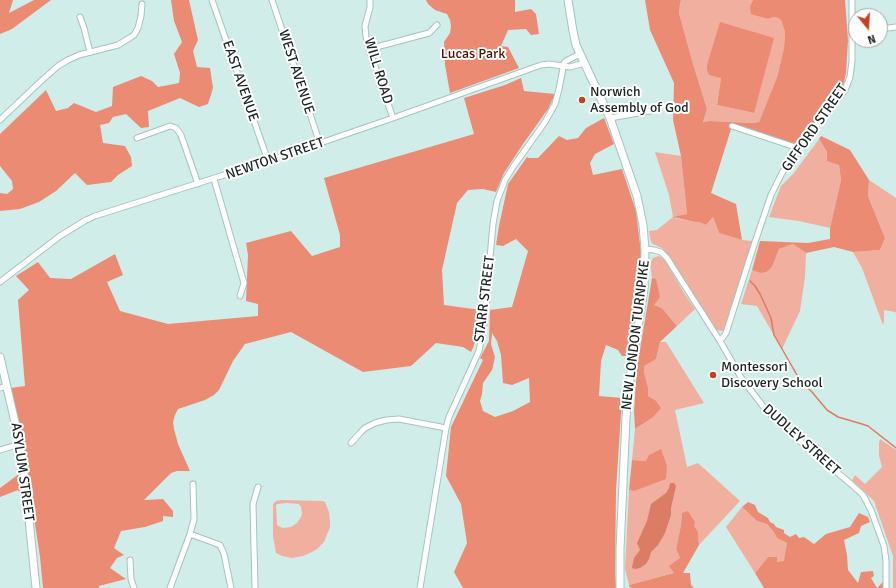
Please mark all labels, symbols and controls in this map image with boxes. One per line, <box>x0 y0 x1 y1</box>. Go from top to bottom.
north arrow <box>848 8 888 48</box>
street label: WEST AVENUE <box>274 28 318 116</box>
text: N <box>866 32 877 46</box>
street label: WILL ROAD <box>360 36 396 106</box>
street label: EAST AVENUE <box>218 38 262 124</box>
park label: Lucas Park <box>441 46 505 62</box>
street label: GIFFORD STREET <box>779 81 851 175</box>
place label: Norwich Assembly of God <box>590 84 689 116</box>
marker: Norwich Assembly of God <box>577 95 587 105</box>
street label: NEWTON STREET <box>224 134 326 184</box>
street label: STARR STREET <box>471 255 499 343</box>
street label: NEW LONDON TURNPIKE <box>618 259 654 411</box>
place label: Montessori Discovery School <box>721 359 823 392</box>
marker: Montessori Discovery School <box>708 370 718 380</box>
street label: DUDLEY STREET <box>759 401 843 479</box>
street label: ASYLUM STREET <box>7 422 37 522</box>

